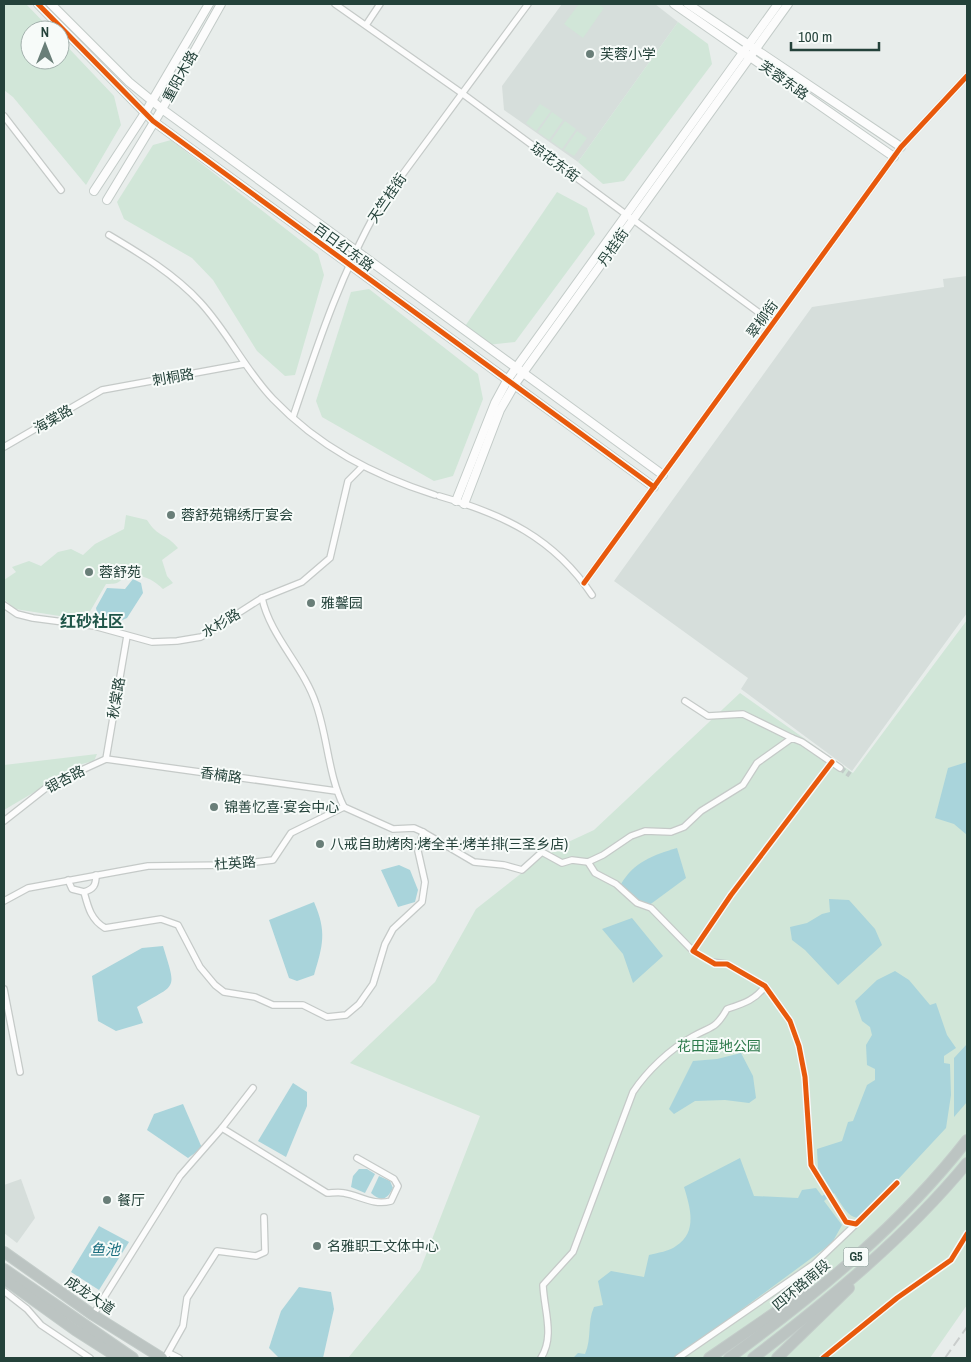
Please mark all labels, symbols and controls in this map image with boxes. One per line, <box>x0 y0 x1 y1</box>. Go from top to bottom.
north arrow <box>20 20 70 70</box>
scale bar <box>791 20 878 52</box>
text: N <box>41 23 49 41</box>
text: 100 m <box>798 26 832 47</box>
place label: 芙蓉小学 <box>600 45 656 63</box>
street label: 重阳木路 <box>159 47 201 105</box>
marker: 芙蓉小学 <box>584 48 596 60</box>
street label: 芙蓉东路 <box>756 57 812 103</box>
street label: 琼花东街 <box>527 138 583 186</box>
street label: 天竺桂街 <box>364 170 410 226</box>
street label: 百日红东路 <box>310 219 378 275</box>
street label: 丹桂街 <box>594 225 632 269</box>
street label: 翠柳街 <box>742 297 782 341</box>
street label: 刺桐路 <box>151 364 195 390</box>
street label: 海棠路 <box>30 401 76 437</box>
place label: 蓉舒苑锦绣厅宴会 <box>181 506 293 524</box>
marker: 蓉舒苑锦绣厅宴会 <box>165 509 177 521</box>
place label: 蓉舒苑 <box>99 563 141 581</box>
marker: 蓉舒苑 <box>83 566 95 578</box>
place label: 雅馨园 <box>321 594 363 612</box>
marker: 雅馨园 <box>305 597 317 609</box>
street label: 水杉路 <box>198 604 244 642</box>
district label: 红砂社区 <box>60 610 124 632</box>
street label: 秋棠路 <box>103 676 129 720</box>
street label: 银杏路 <box>42 761 88 797</box>
street label: 香楠路 <box>199 763 243 787</box>
place label: 锦善忆喜·宴会中心 <box>224 798 339 816</box>
marker: 锦善忆喜·宴会中心 <box>208 801 220 813</box>
place label: 八戒自助烤肉·烤全羊·烤羊排(三圣乡店) <box>330 835 568 853</box>
marker: 八戒自助烤肉·烤全羊·烤羊排(三圣乡店) <box>314 838 326 850</box>
street label: 杜英路 <box>213 853 257 873</box>
park label: 花田湿地公园 <box>677 1037 761 1055</box>
place label: 餐厅 <box>117 1191 145 1209</box>
marker: 餐厅 <box>101 1194 113 1206</box>
place label: 名雅职工文体中心 <box>327 1237 439 1255</box>
water label: 鱼池 <box>90 1239 122 1260</box>
marker: 名雅职工文体中心 <box>311 1240 323 1252</box>
road number: G5 <box>844 1248 868 1266</box>
street label: 四环路南段 <box>768 1256 834 1314</box>
street label: 成龙大道 <box>62 1272 118 1318</box>

